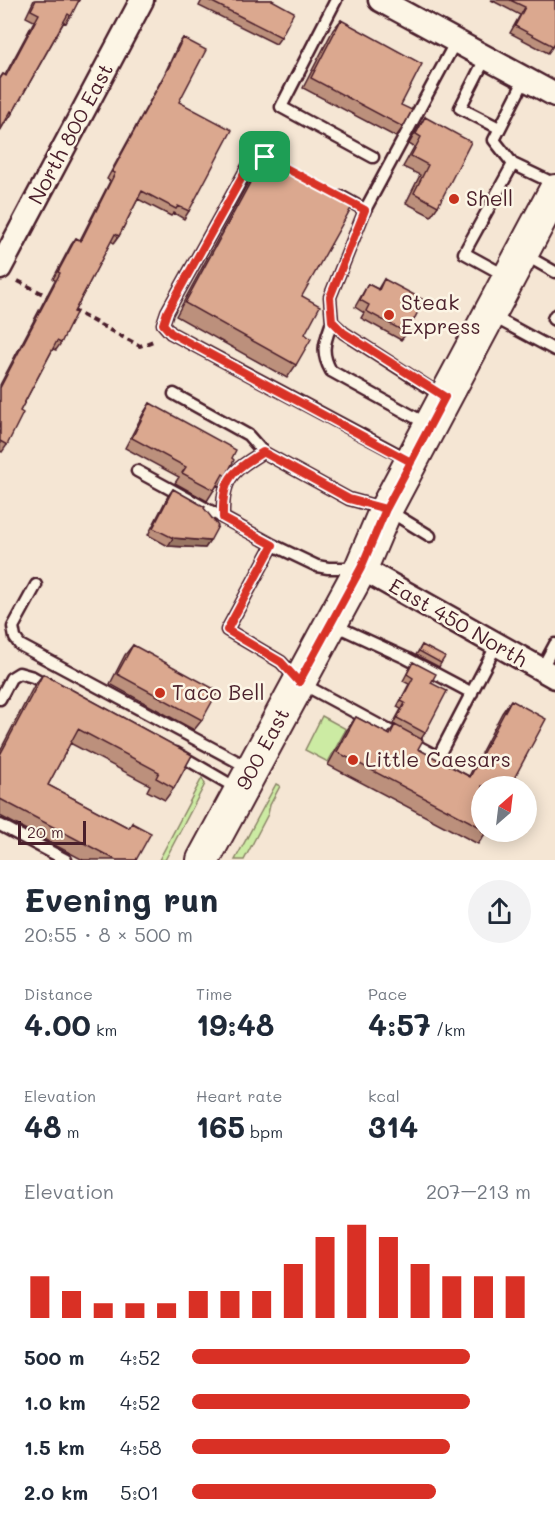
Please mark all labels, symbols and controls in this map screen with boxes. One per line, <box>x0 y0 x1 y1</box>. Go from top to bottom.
street label: North 800 East <box>21 58 118 209</box>
pin <box>239 131 290 182</box>
icon: arrive <box>248 140 281 173</box>
place label: Shell <box>466 184 513 211</box>
marker: Shell <box>447 192 461 206</box>
place label: Steak Express <box>401 288 481 339</box>
marker: Steak Express <box>382 308 396 322</box>
street label: East 450 North <box>385 571 533 672</box>
place label: Taco Bell <box>172 678 265 705</box>
marker: Taco Bell <box>153 686 167 700</box>
street label: 900 East <box>229 702 295 794</box>
place label: Little Caesars <box>365 745 511 772</box>
marker: Little Caesars <box>346 753 360 767</box>
north arrow <box>471 776 537 842</box>
map controls <box>471 776 537 842</box>
scale bar <box>18 818 86 846</box>
text: 20 m <box>27 821 64 842</box>
text: Evening run <box>24 877 218 920</box>
button: share <box>468 880 531 943</box>
text: 20:55 · 8 × 500 m <box>24 921 193 947</box>
text: Distance <box>24 983 93 1004</box>
text: Time <box>196 983 232 1004</box>
text: Pace <box>368 983 407 1004</box>
text: 4.00 <box>24 1004 91 1044</box>
text: 19:48 <box>196 1004 274 1044</box>
text: 4:57 <box>368 1004 431 1044</box>
text: km <box>91 1019 117 1040</box>
text: /km <box>431 1019 466 1040</box>
text: Elevation <box>24 1085 96 1106</box>
text: Heart rate <box>196 1085 282 1106</box>
text: kcal <box>368 1085 400 1106</box>
text: 48 <box>24 1106 62 1146</box>
text: 165 <box>196 1106 245 1146</box>
text: 314 <box>368 1106 418 1146</box>
text: m <box>62 1121 80 1142</box>
text: bpm <box>245 1121 283 1142</box>
text: Elevation <box>24 1178 114 1204</box>
text: 207–213 m <box>426 1178 531 1204</box>
text: 500 m <box>24 1344 84 1370</box>
text: 4:52 <box>120 1344 161 1370</box>
text: 1.0 km <box>24 1389 86 1415</box>
text: 4:52 <box>120 1389 161 1415</box>
text: 1.5 km <box>24 1434 85 1460</box>
text: 4:58 <box>120 1434 162 1460</box>
text: 2.0 km <box>24 1479 88 1505</box>
text: 5:01 <box>120 1479 159 1505</box>

